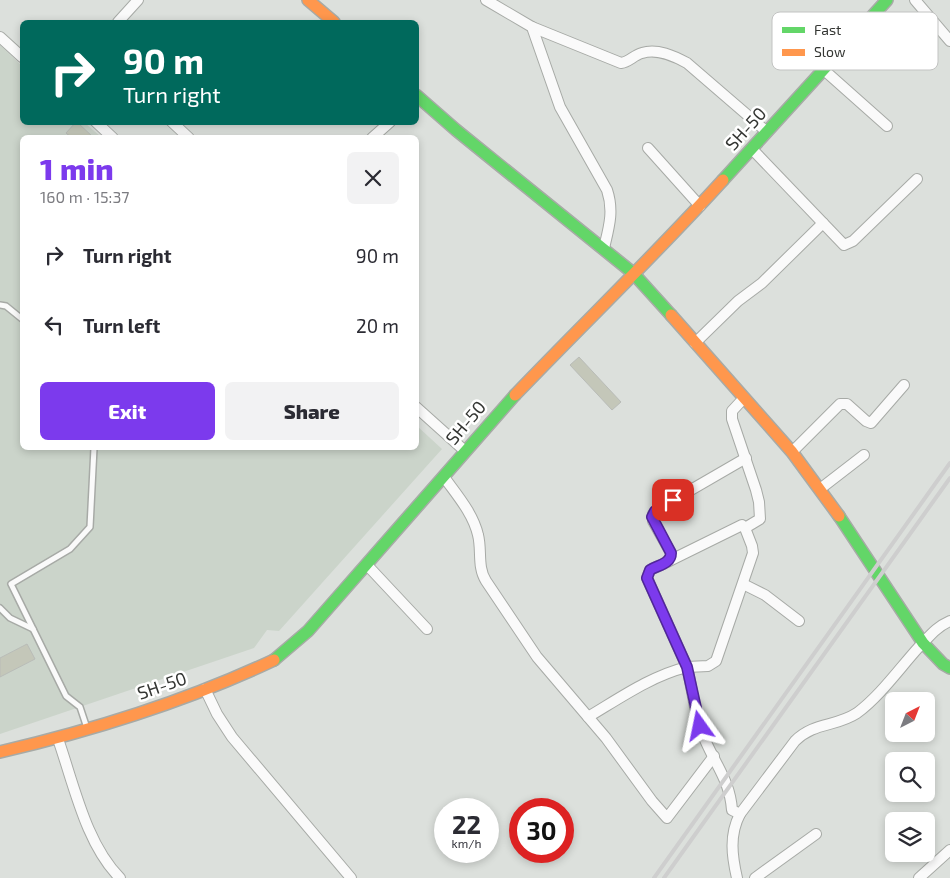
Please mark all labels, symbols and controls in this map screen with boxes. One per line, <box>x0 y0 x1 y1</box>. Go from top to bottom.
legend <box>772 12 938 70</box>
text: Fast <box>814 21 841 38</box>
text: 90 m <box>123 39 204 81</box>
icon: right <box>40 40 105 105</box>
text: Slow <box>814 43 846 60</box>
text: Turn right <box>123 81 221 107</box>
street label: SH-50 <box>720 102 770 155</box>
text: 1 min <box>40 150 114 186</box>
button: close <box>347 152 399 204</box>
text: 160 m · 15:37 <box>40 187 129 206</box>
icon: right <box>40 241 68 269</box>
text: Turn right <box>83 244 171 267</box>
text: 90 m <box>356 244 399 267</box>
icon: left <box>40 311 68 339</box>
text: Turn left <box>83 314 160 337</box>
text: 20 m <box>356 314 399 337</box>
button: Exit <box>40 382 215 440</box>
button: Share <box>225 382 399 440</box>
street label: SH-50 <box>441 396 490 449</box>
pin <box>652 479 694 521</box>
icon: arrive <box>659 486 687 514</box>
street label: SH-50 <box>134 666 189 704</box>
north arrow <box>885 692 935 742</box>
map controls <box>885 692 935 862</box>
position arrow <box>673 699 725 751</box>
button: search <box>885 752 935 802</box>
speed limit sign: 30 <box>509 798 574 863</box>
text: 22 <box>452 809 481 839</box>
button: layers <box>885 812 935 862</box>
text: km/h <box>452 836 481 850</box>

